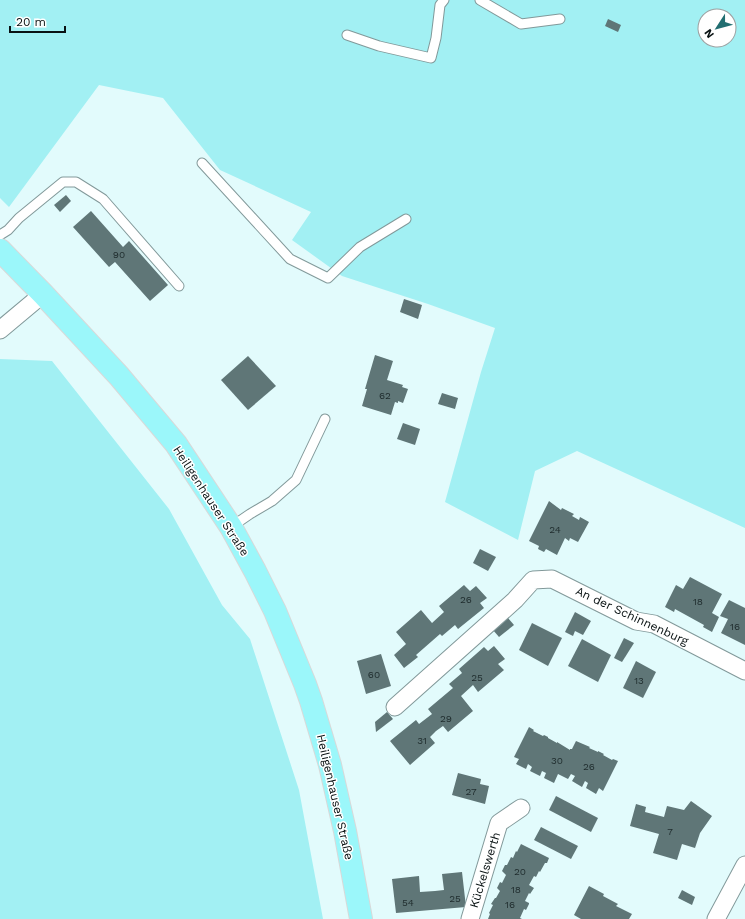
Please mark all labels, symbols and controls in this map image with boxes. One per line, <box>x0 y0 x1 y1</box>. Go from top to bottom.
scale bar <box>10 8 65 34</box>
north arrow <box>697 8 737 48</box>
text: 20 m <box>16 15 46 29</box>
text: N <box>702 26 717 41</box>
house number: 90 <box>113 249 125 260</box>
house number: 62 <box>379 390 391 401</box>
street label: Heiligenhauser Straße <box>170 443 252 559</box>
house number: 24 <box>549 524 561 535</box>
street label: An der Schinnenburg <box>573 584 691 649</box>
house number: 26 <box>460 594 472 605</box>
house number: 18 <box>693 596 703 607</box>
house number: 16 <box>730 621 740 632</box>
house number: 60 <box>368 669 380 680</box>
house number: 25 <box>471 672 483 683</box>
house number: 13 <box>634 675 644 686</box>
house number: 29 <box>440 713 452 724</box>
street label: Heiligenhauser Straße <box>314 733 356 861</box>
house number: 31 <box>417 735 427 746</box>
house number: 30 <box>551 755 563 766</box>
house number: 26 <box>583 761 595 772</box>
house number: 27 <box>465 786 477 797</box>
house number: 7 <box>667 826 673 837</box>
street label: Kückelswerth <box>467 830 503 910</box>
house number: 20 <box>514 866 526 877</box>
house number: 18 <box>511 884 521 895</box>
house number: 25 <box>449 893 461 904</box>
house number: 54 <box>402 897 414 908</box>
house number: 16 <box>505 899 515 910</box>

